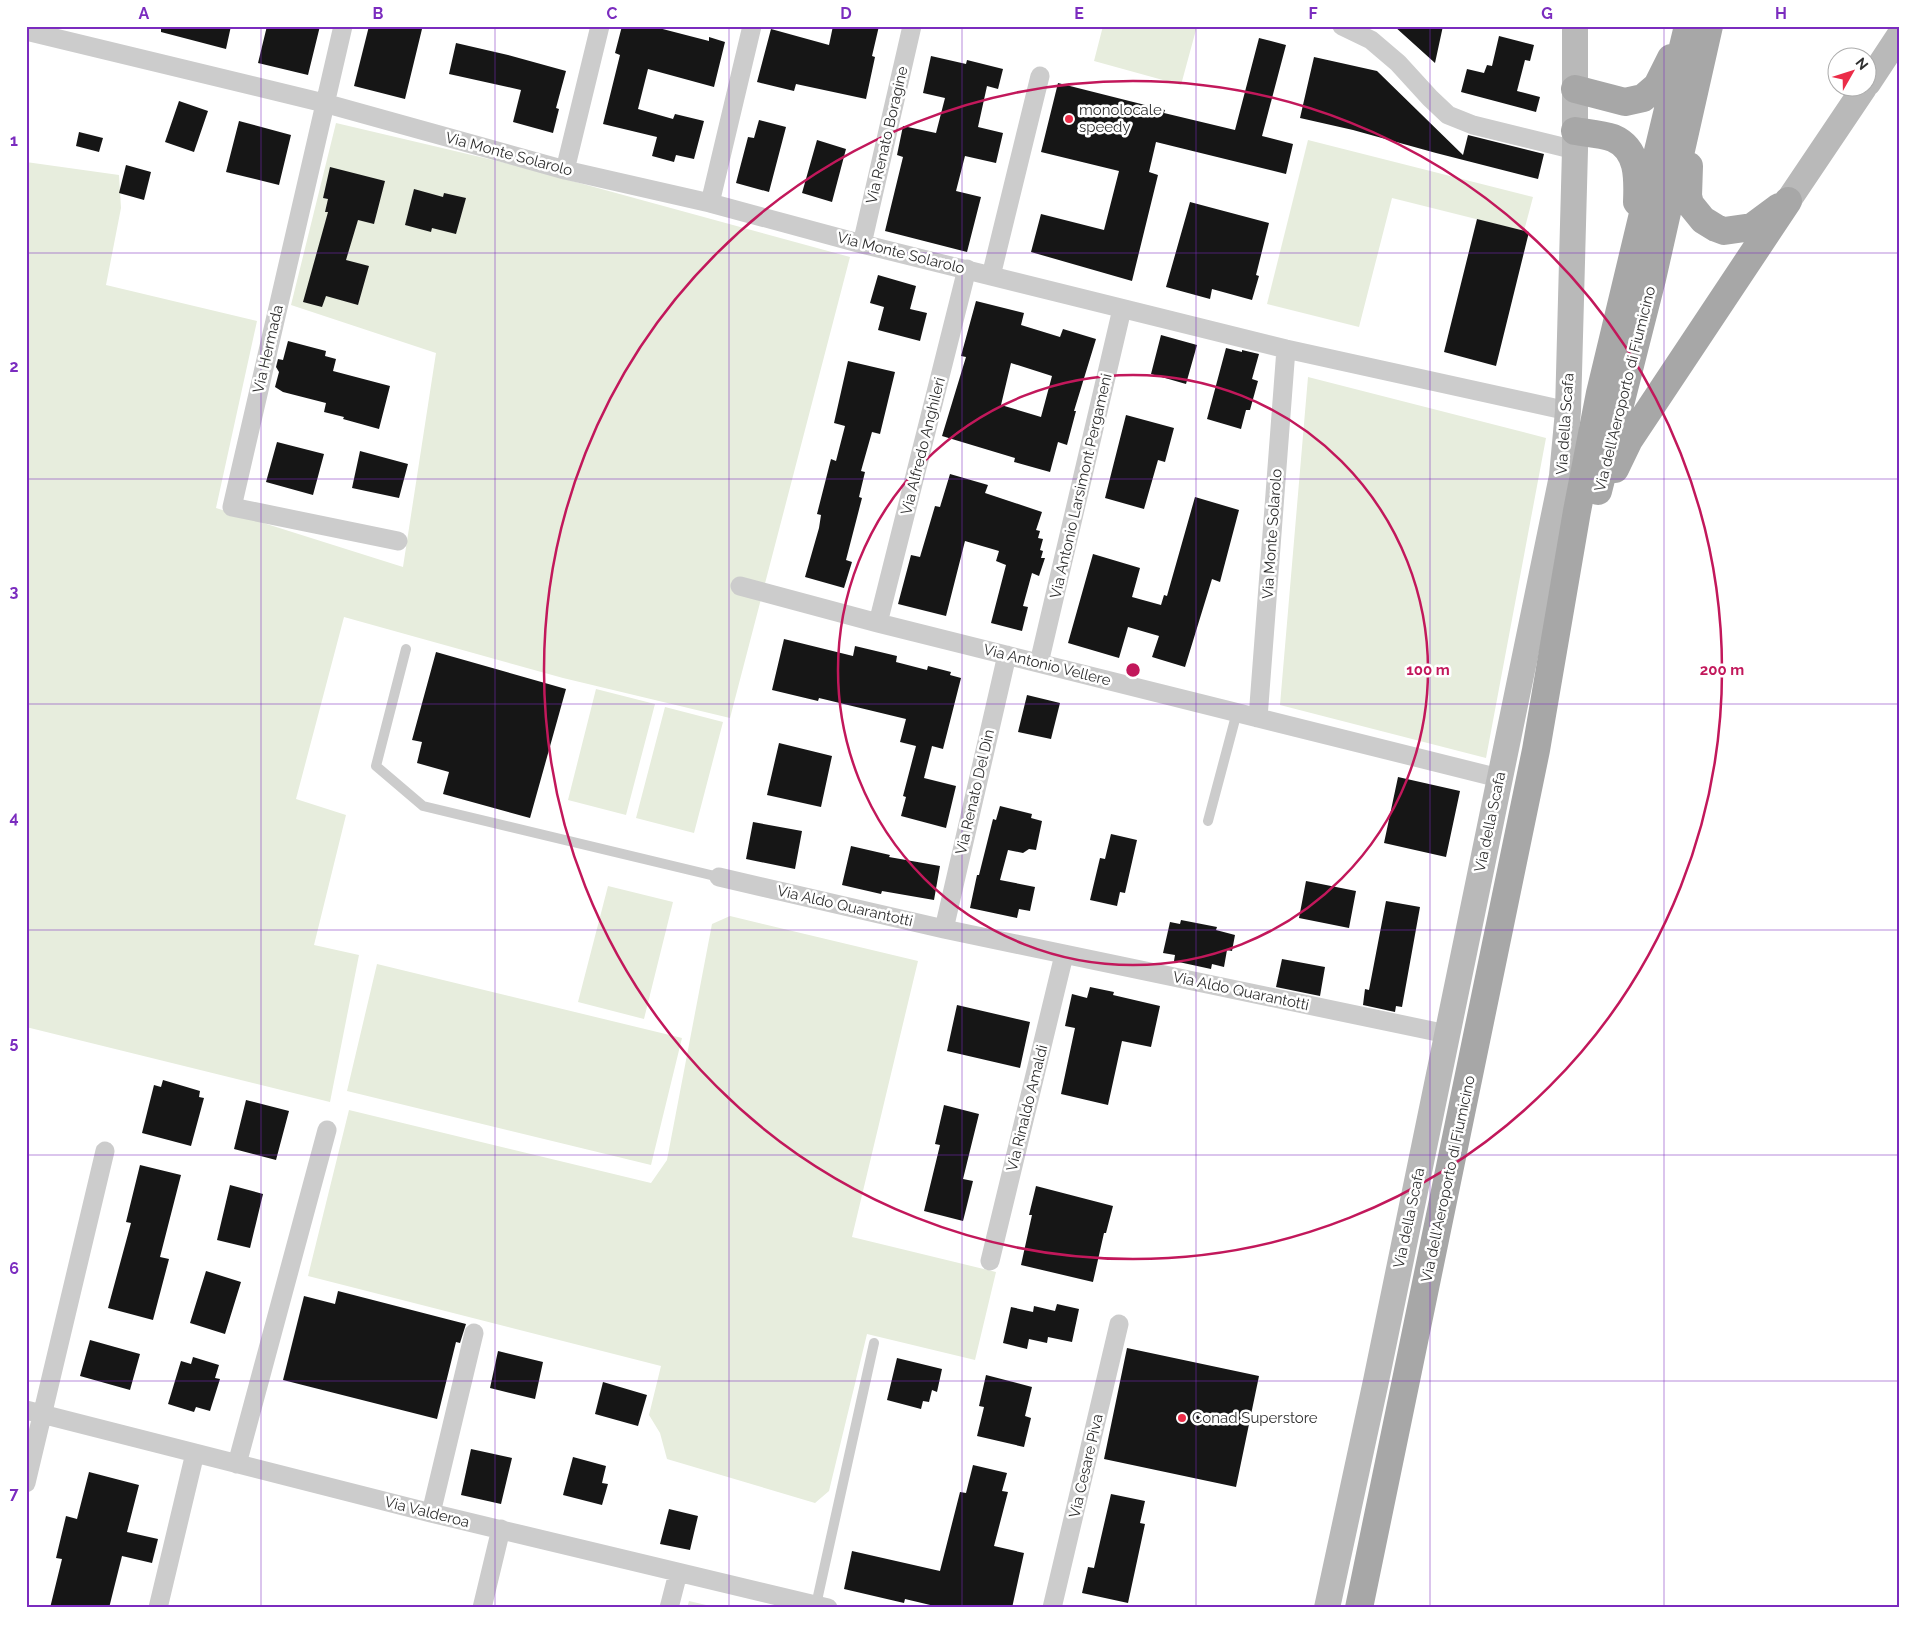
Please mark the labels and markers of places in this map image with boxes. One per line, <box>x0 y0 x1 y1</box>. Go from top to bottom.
place label: monolocale speedy <box>1079 101 1162 136</box>
marker: monolocale speedy <box>1063 113 1075 125</box>
centre of rings <box>1124 661 1142 679</box>
place label: Conad Superstore <box>1192 1409 1318 1427</box>
marker: Conad Superstore <box>1176 1412 1188 1424</box>

